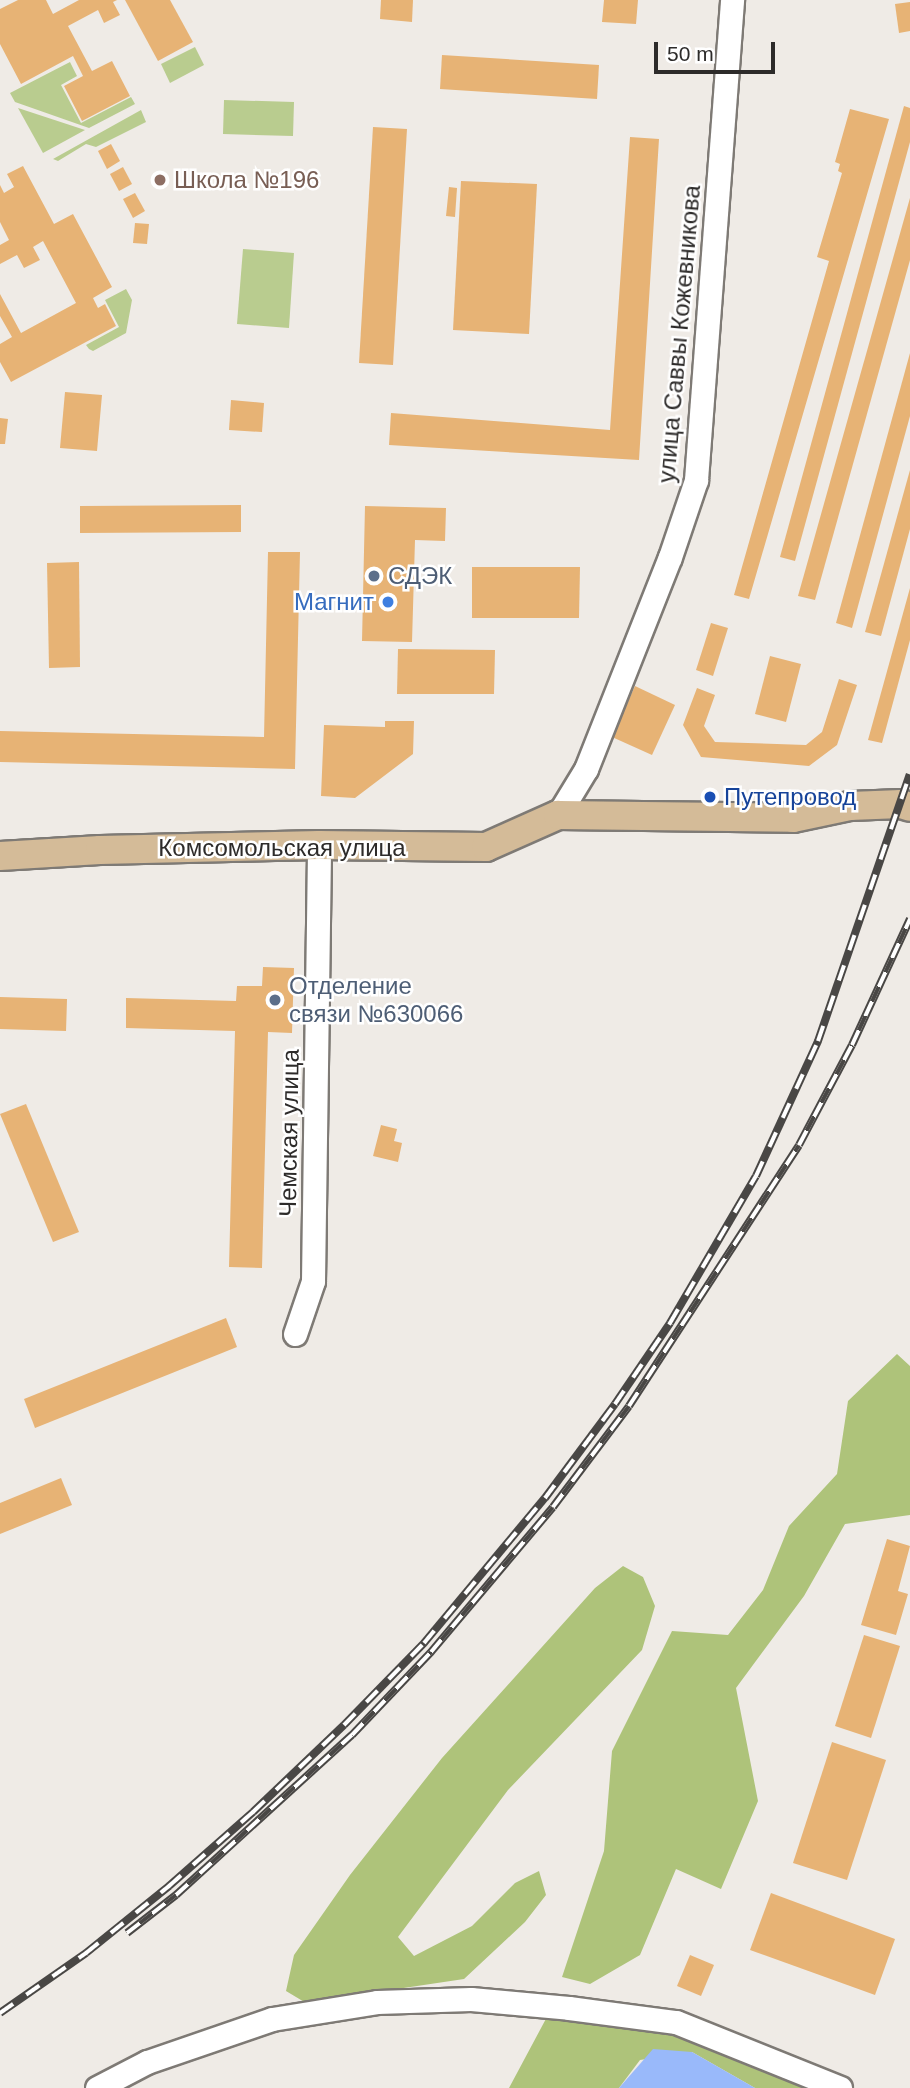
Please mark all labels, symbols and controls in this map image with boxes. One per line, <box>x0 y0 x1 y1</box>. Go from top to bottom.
scale bar <box>658 28 779 72</box>
text: 50 m <box>667 42 714 65</box>
place label: Школа №196 <box>174 166 319 194</box>
marker: Школа №196 <box>152 172 168 188</box>
street label: улица Саввы Кожевникова <box>652 184 706 484</box>
place label: СДЭК <box>388 562 452 590</box>
marker: СДЭК <box>366 568 382 584</box>
place label: Магнит <box>294 588 374 616</box>
marker: Магнит <box>380 594 396 610</box>
place label: Путепровод <box>724 783 856 811</box>
marker: Путепровод <box>702 789 718 805</box>
street label: Комсомольская улица <box>158 834 406 862</box>
place label: Отделение связи №630066 <box>289 972 463 1028</box>
marker: Отделение связи №630066 <box>267 992 283 1008</box>
street label: Чемская улица <box>273 1049 305 1217</box>

